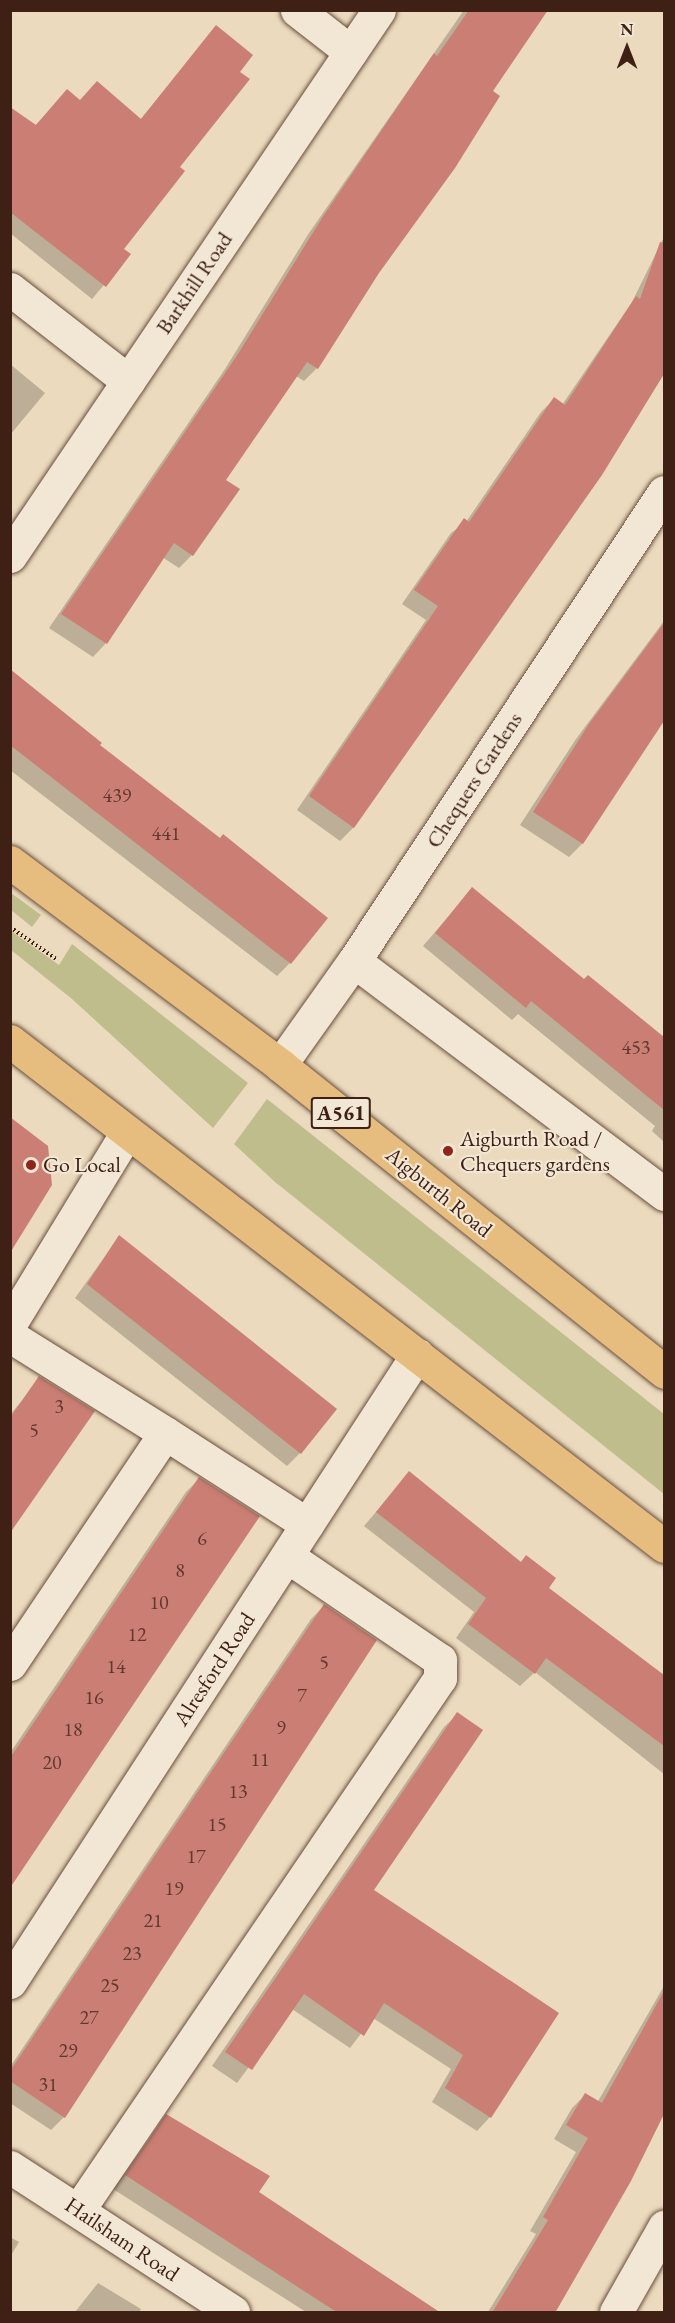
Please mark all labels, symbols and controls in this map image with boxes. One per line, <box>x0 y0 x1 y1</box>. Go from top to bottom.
north arrow <box>597 18 657 78</box>
text: N <box>621 19 633 40</box>
street label: Barkhill Road <box>150 227 238 339</box>
street label: Chequers Gardens <box>420 707 528 853</box>
house number: 439 <box>103 783 131 807</box>
house number: 441 <box>152 821 180 845</box>
house number: 453 <box>622 1035 650 1059</box>
road number: A561 <box>310 1095 372 1131</box>
place label: Aigburth Road / Chequers gardens <box>460 1125 610 1176</box>
street label: Aigburth Road <box>381 1141 497 1243</box>
marker: Aigburth Road / Chequers gardens <box>441 1144 455 1158</box>
place label: Go Local <box>43 1152 121 1178</box>
marker: Go Local <box>24 1158 38 1172</box>
house number: 3 <box>54 1394 64 1418</box>
house number: 5 <box>29 1418 39 1442</box>
house number: 6 <box>197 1526 207 1550</box>
house number: 8 <box>175 1558 185 1582</box>
house number: 10 <box>149 1590 169 1614</box>
street label: Alresford Road <box>168 1607 260 1731</box>
house number: 12 <box>127 1622 147 1646</box>
house number: 5 <box>319 1650 329 1674</box>
house number: 14 <box>106 1654 126 1678</box>
house number: 7 <box>297 1683 307 1707</box>
house number: 16 <box>84 1685 104 1709</box>
house number: 9 <box>276 1715 286 1739</box>
house number: 18 <box>63 1717 83 1741</box>
house number: 11 <box>250 1747 270 1771</box>
house number: 20 <box>42 1750 62 1774</box>
house number: 13 <box>228 1779 248 1803</box>
house number: 15 <box>207 1812 227 1836</box>
house number: 17 <box>186 1844 206 1868</box>
house number: 19 <box>164 1876 184 1900</box>
house number: 21 <box>143 1908 163 1932</box>
house number: 23 <box>122 1941 142 1965</box>
house number: 25 <box>100 1973 120 1997</box>
house number: 27 <box>79 2005 99 2029</box>
house number: 29 <box>58 2038 78 2062</box>
house number: 31 <box>38 2072 58 2096</box>
street label: Hailsham Road <box>60 2191 184 2287</box>

